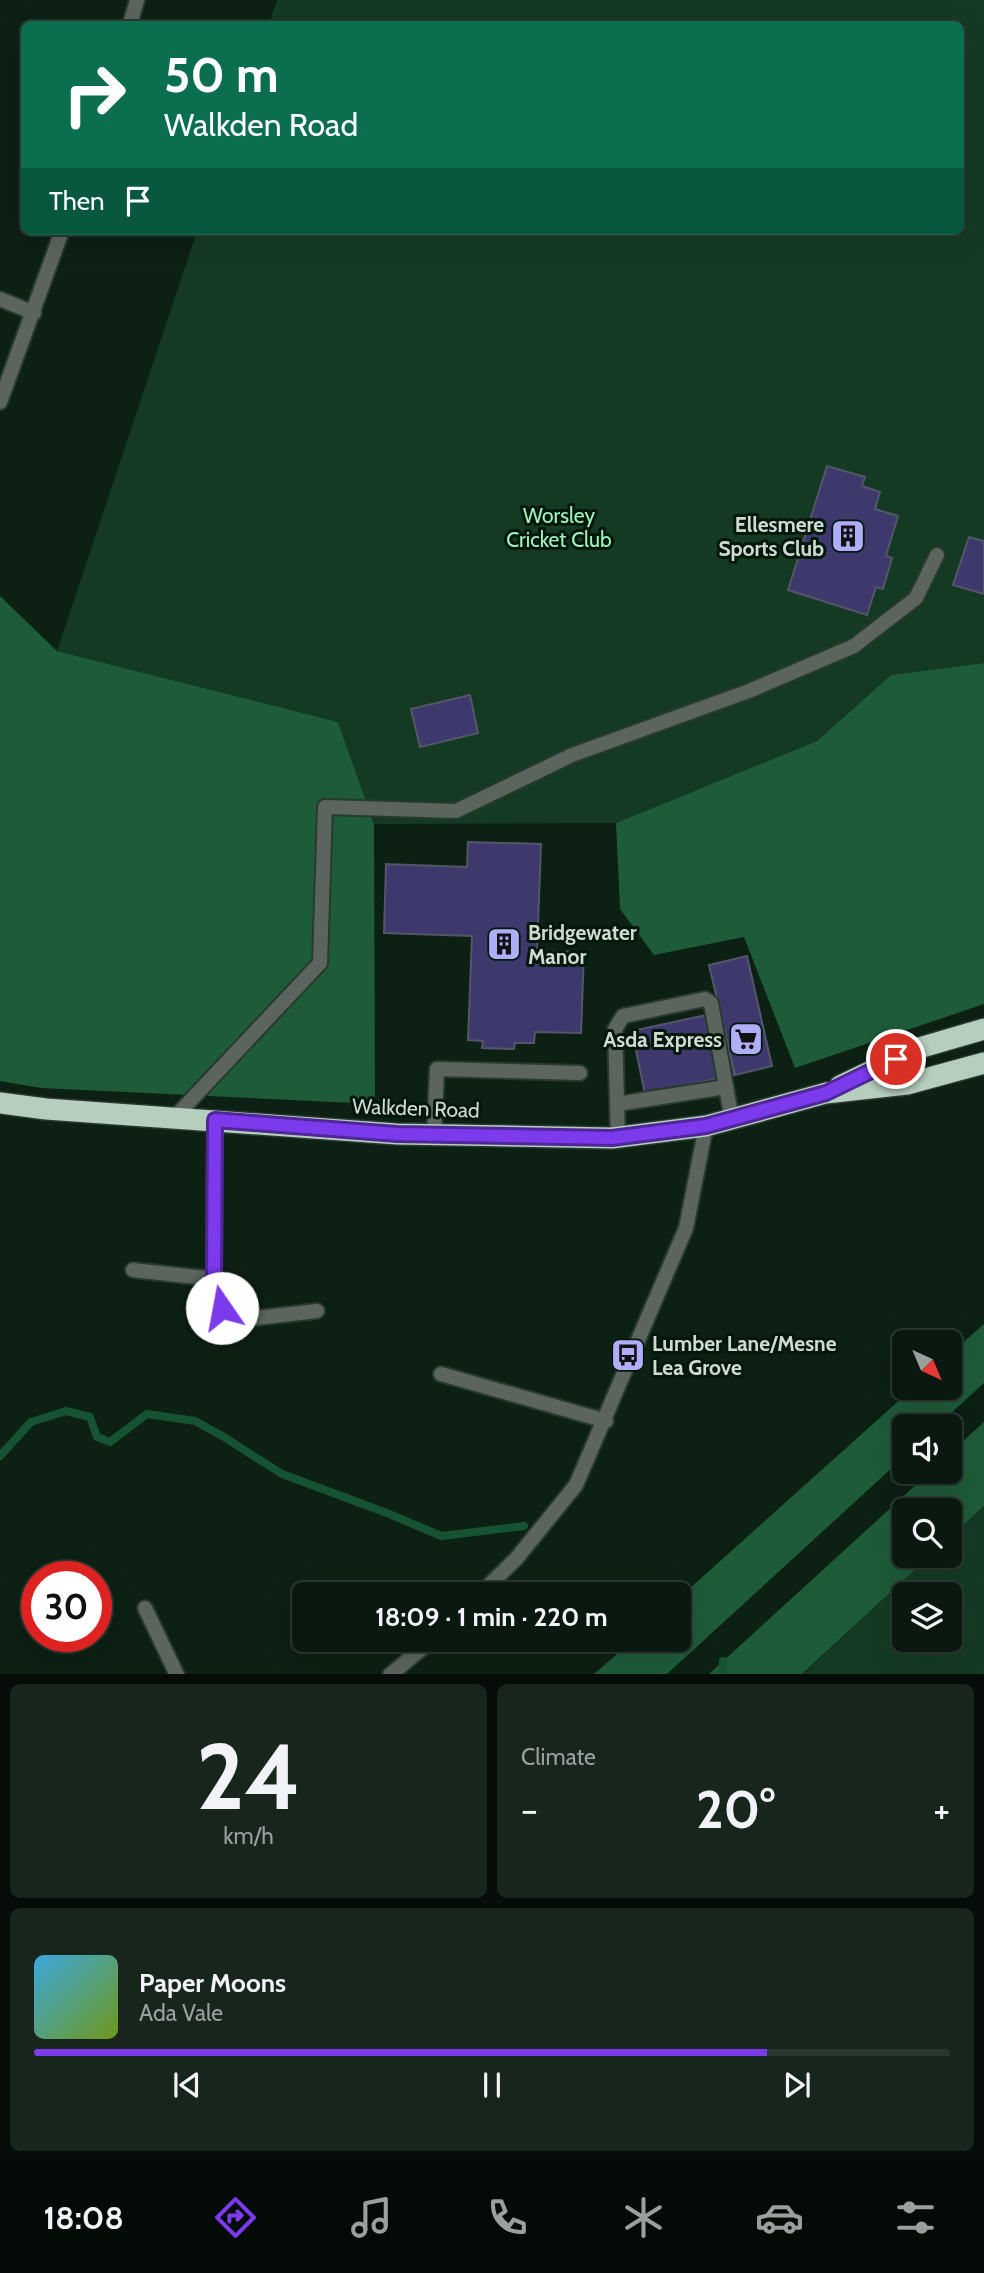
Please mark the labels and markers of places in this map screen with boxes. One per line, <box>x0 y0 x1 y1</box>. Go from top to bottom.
place label: Ellesmere Sports Club <box>718 512 824 561</box>
building icon: Ellesmere Sports Club <box>829 517 867 555</box>
place label: Bridgewater Manor <box>528 920 637 969</box>
building icon: Bridgewater Manor <box>485 925 523 963</box>
supermarket icon: Asda Express <box>727 1020 765 1058</box>
place label: Asda Express <box>603 1027 722 1052</box>
pin <box>866 1029 926 1089</box>
place label: Lumber Lane/Mesne Lea Grove <box>652 1331 837 1380</box>
bus stop icon: Lumber Lane/Mesne Lea Grove <box>609 1336 647 1374</box>

